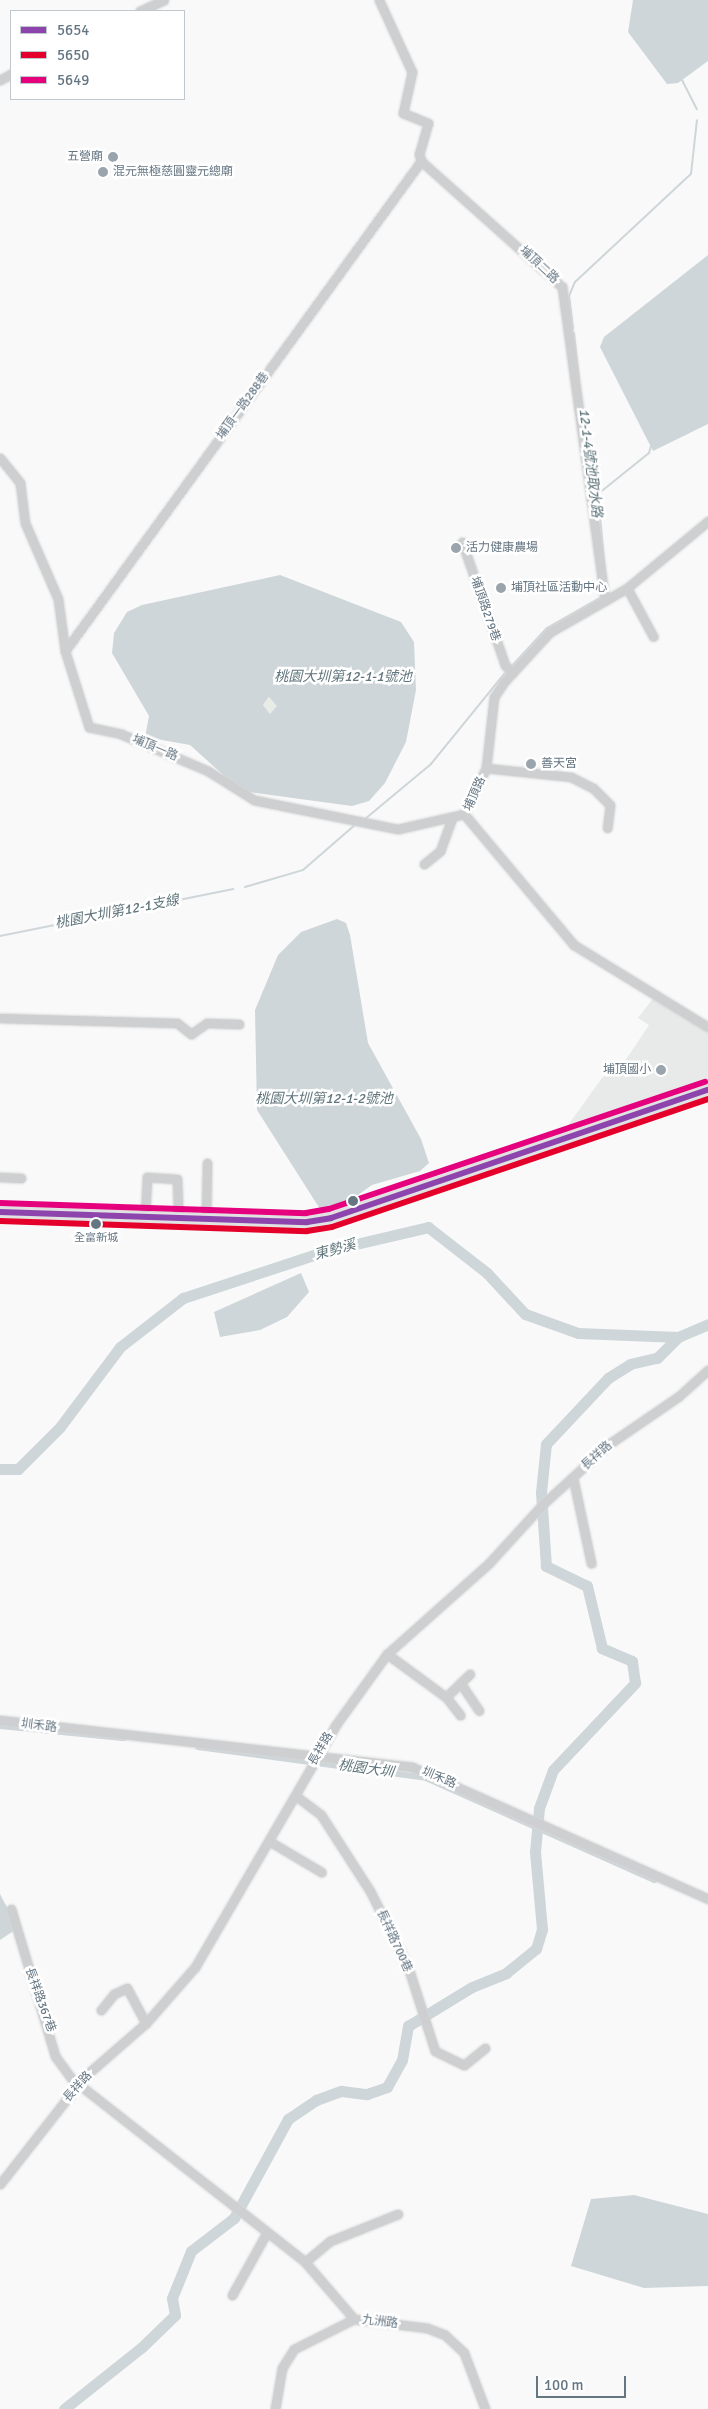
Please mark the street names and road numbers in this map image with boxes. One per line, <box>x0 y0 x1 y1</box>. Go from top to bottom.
street label: 埔頂二路 <box>517 243 561 287</box>
street label: 埔頂一路288巷 <box>214 370 272 442</box>
street label: 埔頂路279巷 <box>467 575 503 643</box>
street label: 埔頂一路 <box>130 732 180 764</box>
street label: 埔頂路 <box>461 775 489 813</box>
street label: 長祥路 <box>579 1439 615 1473</box>
street label: 圳禾路 <box>20 1717 58 1735</box>
street label: 長祥路 <box>306 1730 336 1768</box>
street label: 圳禾路 <box>420 1764 458 1792</box>
street label: 長祥路700巷 <box>373 1907 415 1975</box>
street label: 長祥路367巷 <box>22 1966 58 2034</box>
street label: 長祥路 <box>61 2069 95 2105</box>
street label: 九洲路 <box>361 2313 399 2331</box>

